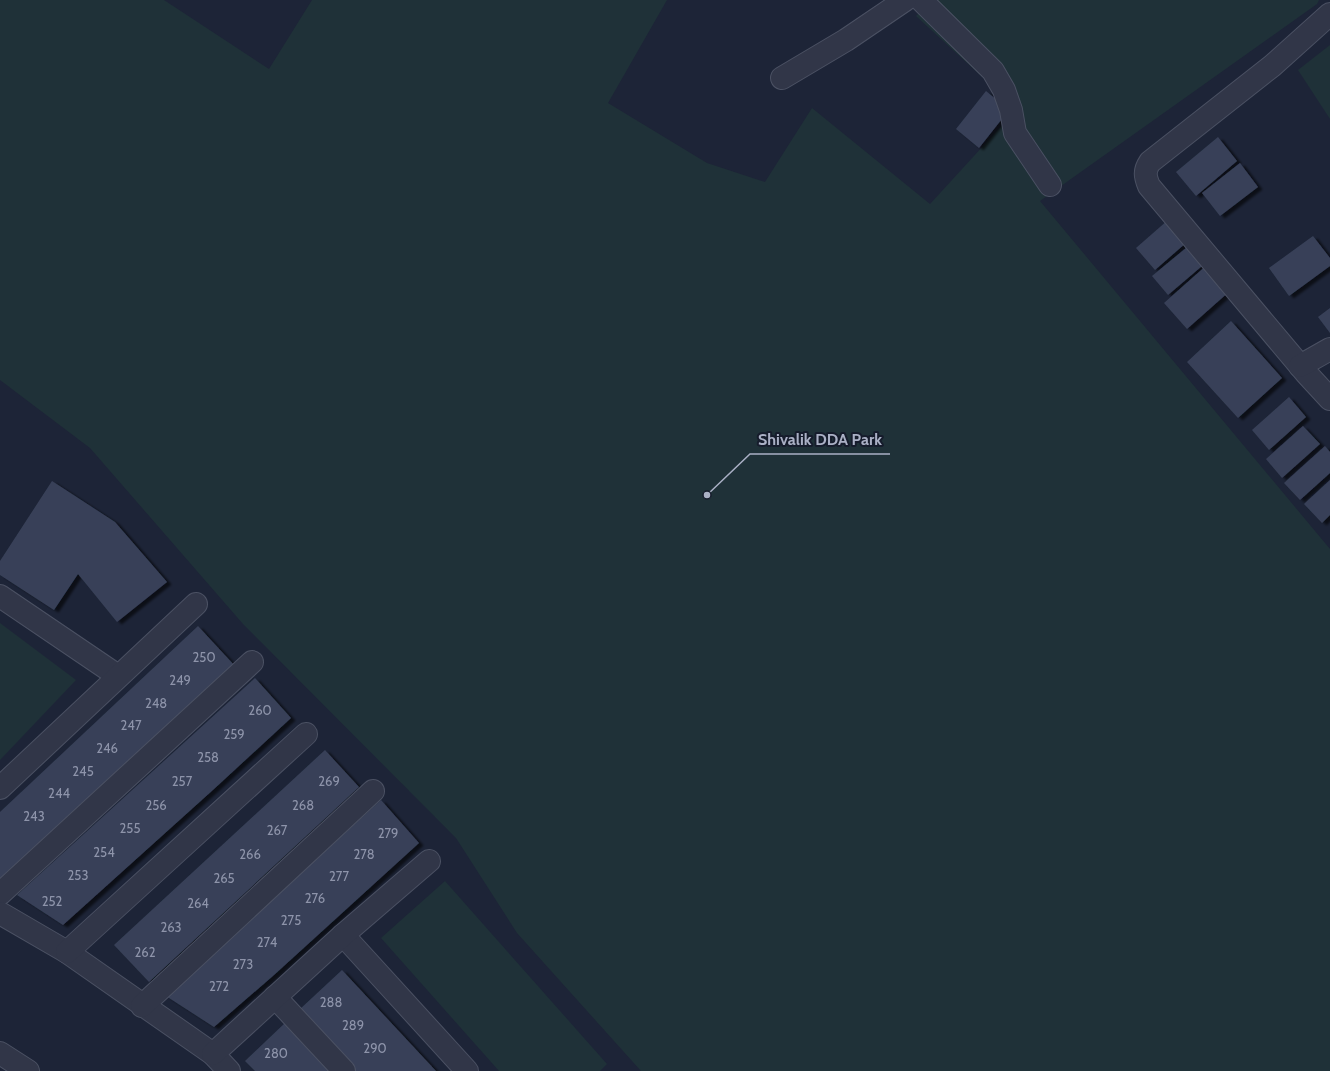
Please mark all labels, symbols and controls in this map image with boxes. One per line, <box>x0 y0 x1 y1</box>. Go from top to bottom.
callout: Shivalik DDA Park <box>750 426 890 454</box>
text: Shivalik DDA Park <box>758 430 882 449</box>
house number: 250 <box>193 649 215 665</box>
house number: 249 <box>169 672 191 688</box>
house number: 248 <box>145 695 167 711</box>
house number: 260 <box>248 702 272 718</box>
house number: 247 <box>121 717 142 733</box>
house number: 259 <box>223 726 245 742</box>
house number: 246 <box>96 740 118 756</box>
house number: 258 <box>197 749 219 765</box>
house number: 245 <box>72 763 94 779</box>
house number: 257 <box>172 773 193 789</box>
house number: 269 <box>318 773 340 789</box>
house number: 244 <box>48 785 70 801</box>
house number: 256 <box>145 797 167 813</box>
house number: 268 <box>292 797 314 813</box>
house number: 243 <box>23 808 45 824</box>
house number: 255 <box>120 820 140 836</box>
house number: 267 <box>267 822 288 838</box>
house number: 279 <box>378 825 398 841</box>
house number: 254 <box>93 844 115 860</box>
house number: 266 <box>239 846 261 862</box>
house number: 278 <box>353 846 375 862</box>
house number: 253 <box>68 867 88 883</box>
house number: 277 <box>329 868 349 884</box>
house number: 265 <box>213 870 235 886</box>
house number: 276 <box>305 890 325 906</box>
house number: 252 <box>42 893 63 909</box>
house number: 264 <box>187 895 209 911</box>
house number: 275 <box>281 912 301 928</box>
house number: 263 <box>160 919 182 935</box>
house number: 274 <box>257 934 278 950</box>
house number: 262 <box>134 944 156 960</box>
house number: 273 <box>233 956 253 972</box>
house number: 272 <box>209 978 229 994</box>
house number: 288 <box>320 994 342 1010</box>
house number: 289 <box>342 1017 364 1033</box>
house number: 290 <box>363 1040 387 1056</box>
house number: 280 <box>264 1045 288 1061</box>

